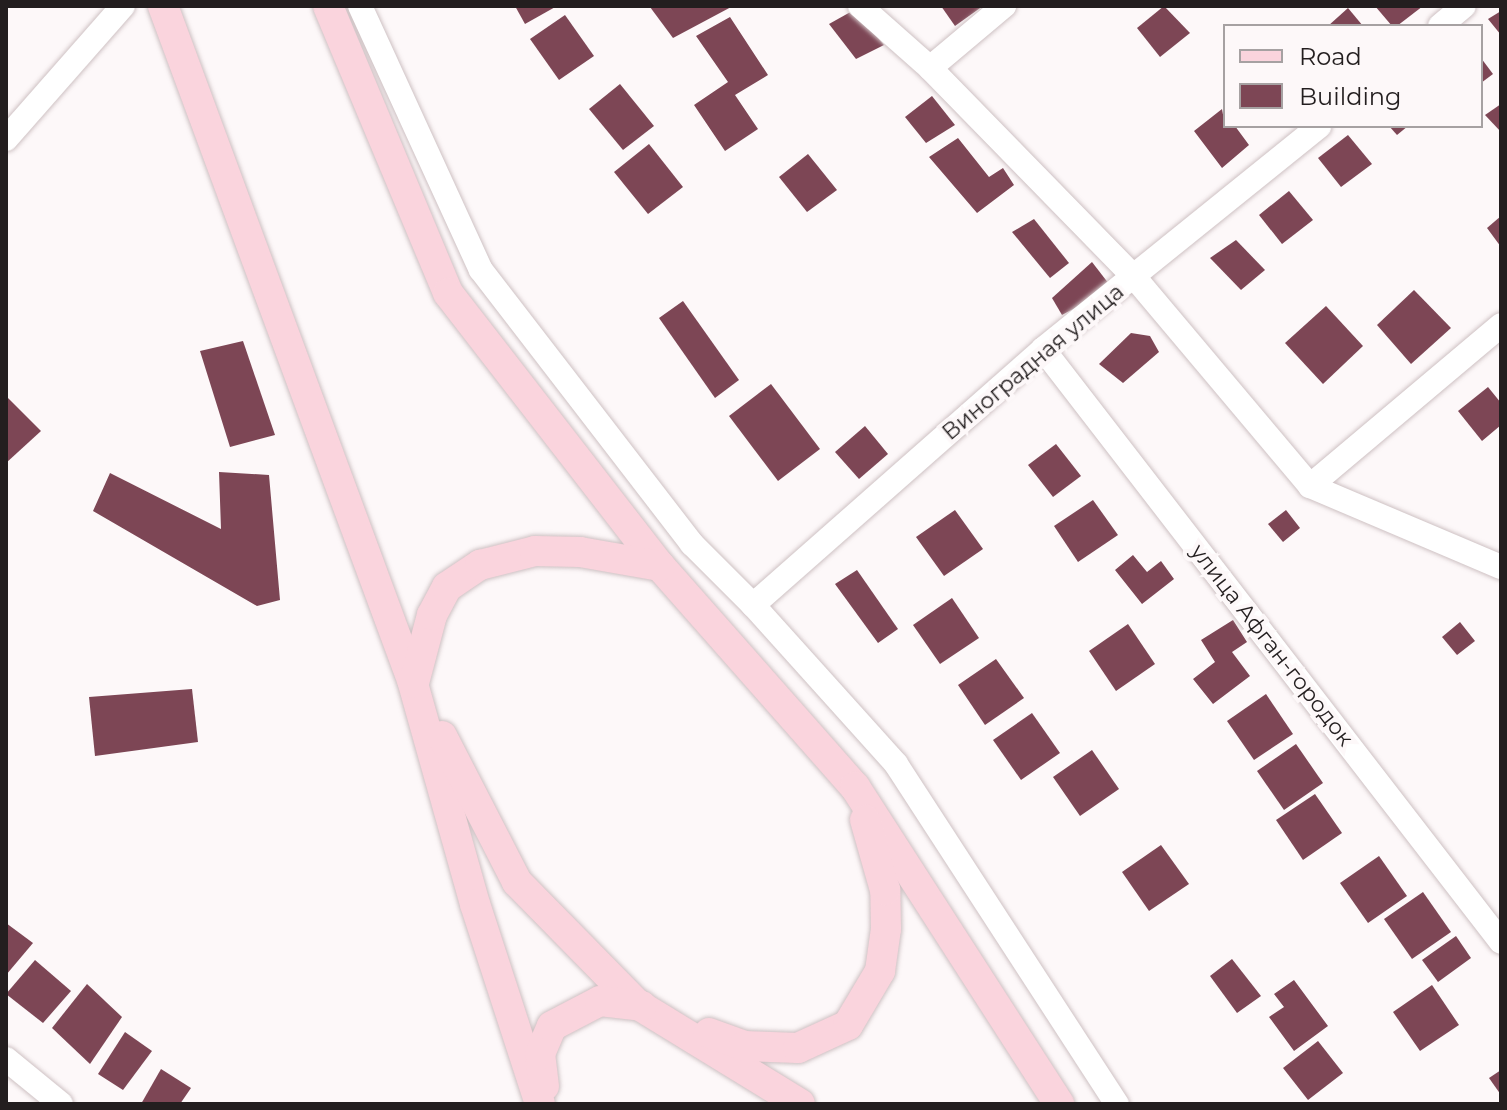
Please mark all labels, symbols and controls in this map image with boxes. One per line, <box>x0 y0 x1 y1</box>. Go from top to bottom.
legend <box>1223 24 1483 128</box>
text: Road <box>1299 42 1362 71</box>
text: Building <box>1299 82 1402 111</box>
street label: Виноградная улица <box>937 278 1129 446</box>
street label: улица Афган-городок <box>1185 539 1359 751</box>

